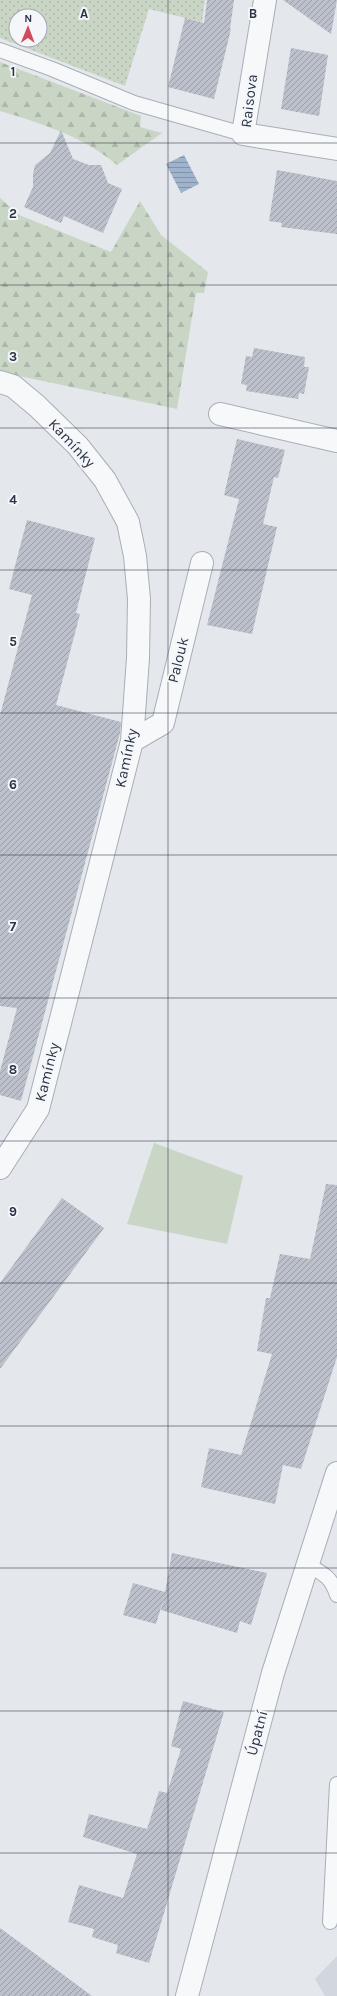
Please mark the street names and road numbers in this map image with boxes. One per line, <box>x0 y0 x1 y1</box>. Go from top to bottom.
street label: Raisova <box>237 73 261 129</box>
street label: Kamínky <box>45 415 99 471</box>
street label: Palouk <box>164 635 192 685</box>
street label: Kamínky <box>111 727 141 789</box>
street label: Kamínky <box>31 1041 63 1103</box>
street label: Úpatní <box>242 1708 272 1758</box>

